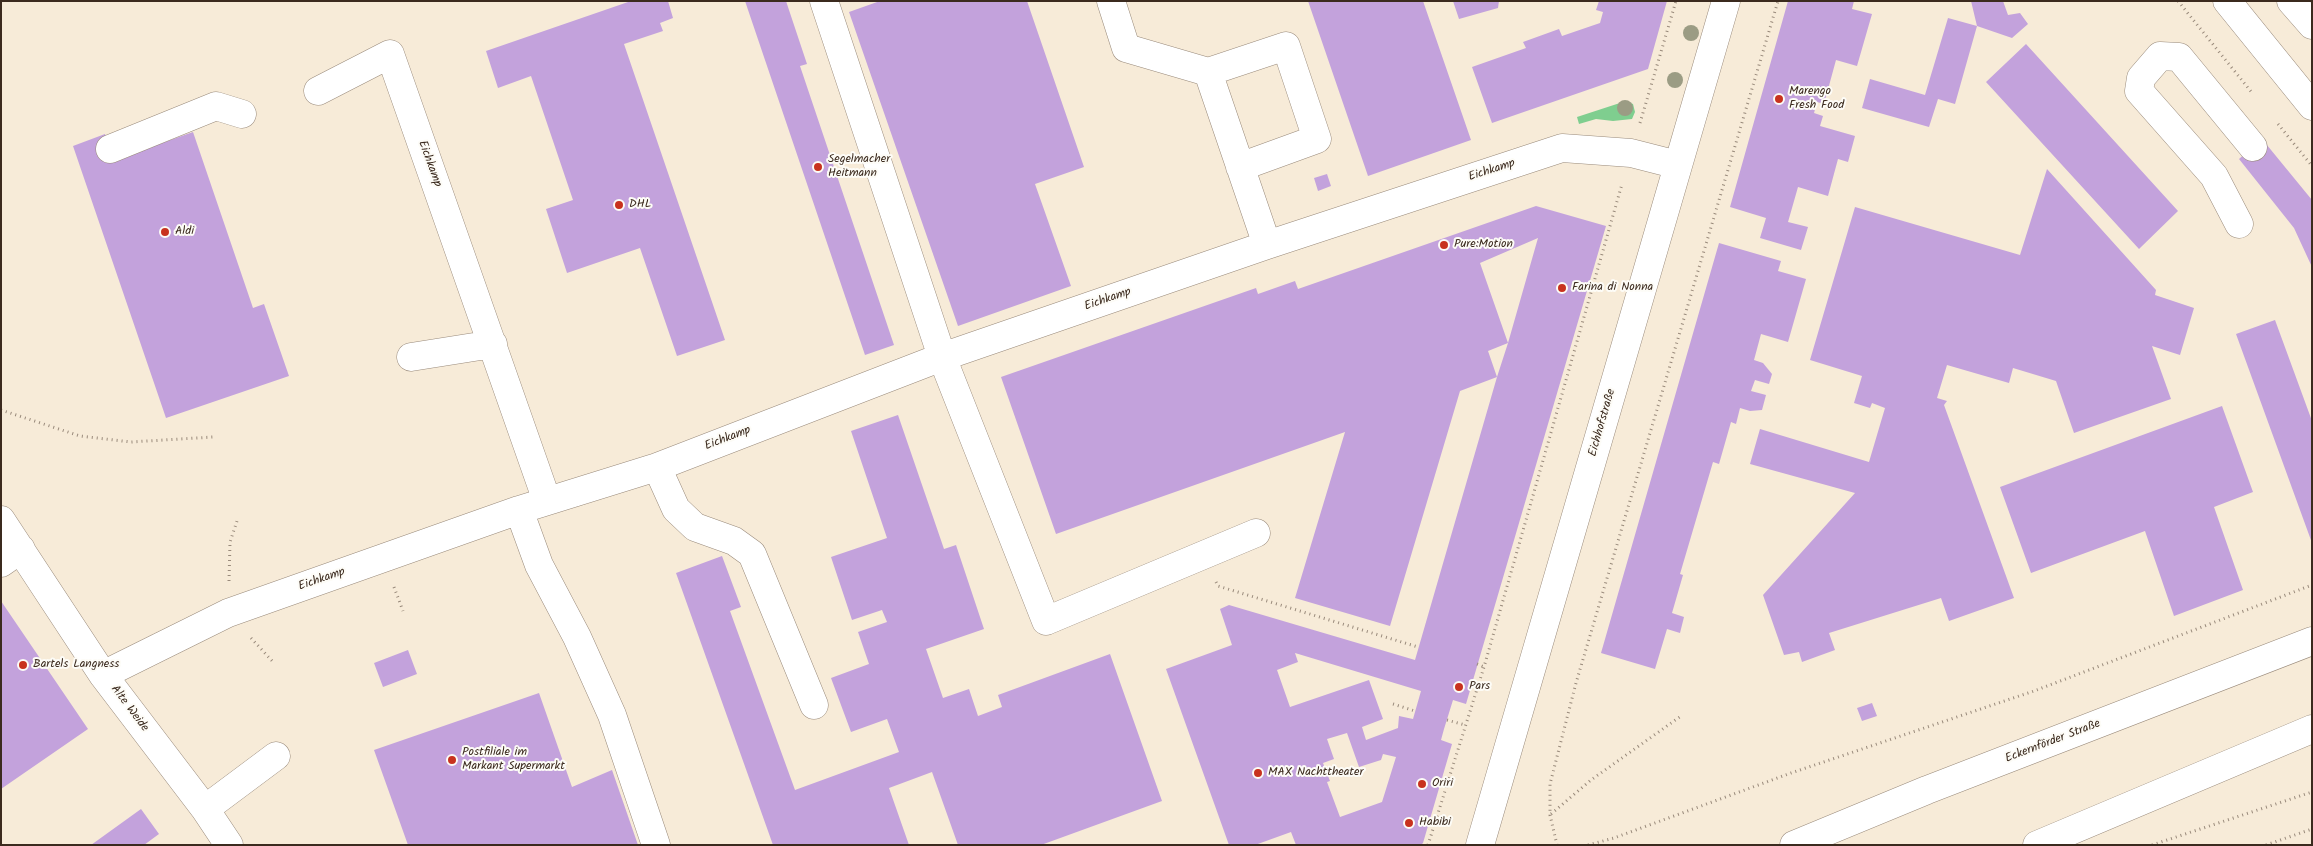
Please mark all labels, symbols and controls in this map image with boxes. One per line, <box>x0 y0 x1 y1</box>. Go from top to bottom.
place label: Marengo Fresh Food <box>1789 85 1844 113</box>
marker: Marengo Fresh Food <box>1773 93 1785 105</box>
street label: Eichkamp <box>414 139 444 189</box>
place label: Segelmacher Heitmann <box>828 153 890 181</box>
street label: Eichkamp <box>1467 157 1517 185</box>
marker: Segelmacher Heitmann <box>812 161 824 173</box>
place label: DHL <box>629 198 651 212</box>
marker: DHL <box>613 199 625 211</box>
place label: Aldi <box>175 225 194 239</box>
marker: Aldi <box>159 226 171 238</box>
place label: Pure:Motion <box>1454 238 1513 252</box>
marker: Pure:Motion <box>1438 239 1450 251</box>
place label: Farina di Nonna <box>1572 281 1653 295</box>
marker: Farina di Nonna <box>1556 282 1568 294</box>
street label: Eichkamp <box>1083 285 1133 315</box>
street label: Eichhofstraße <box>1586 387 1620 459</box>
street label: Eichkamp <box>703 424 753 454</box>
street label: Eichkamp <box>297 565 347 595</box>
place label: Bartels Langness <box>33 658 119 672</box>
marker: Bartels Langness <box>17 659 29 671</box>
place label: Pars <box>1469 680 1490 694</box>
marker: Pars <box>1453 681 1465 693</box>
street label: Alte Weide <box>107 683 151 735</box>
street label: Eckernförder Straße <box>2003 717 2103 767</box>
place label: Postfiliale im Markant Supermarkt <box>462 746 565 774</box>
marker: Postfiliale im Markant Supermarkt <box>446 754 458 766</box>
place label: MAX Nachttheater <box>1268 766 1363 780</box>
marker: MAX Nachttheater <box>1252 767 1264 779</box>
place label: Oriri <box>1432 777 1453 791</box>
marker: Oriri <box>1416 778 1428 790</box>
place label: Habibi <box>1419 816 1451 830</box>
marker: Habibi <box>1403 817 1415 829</box>

